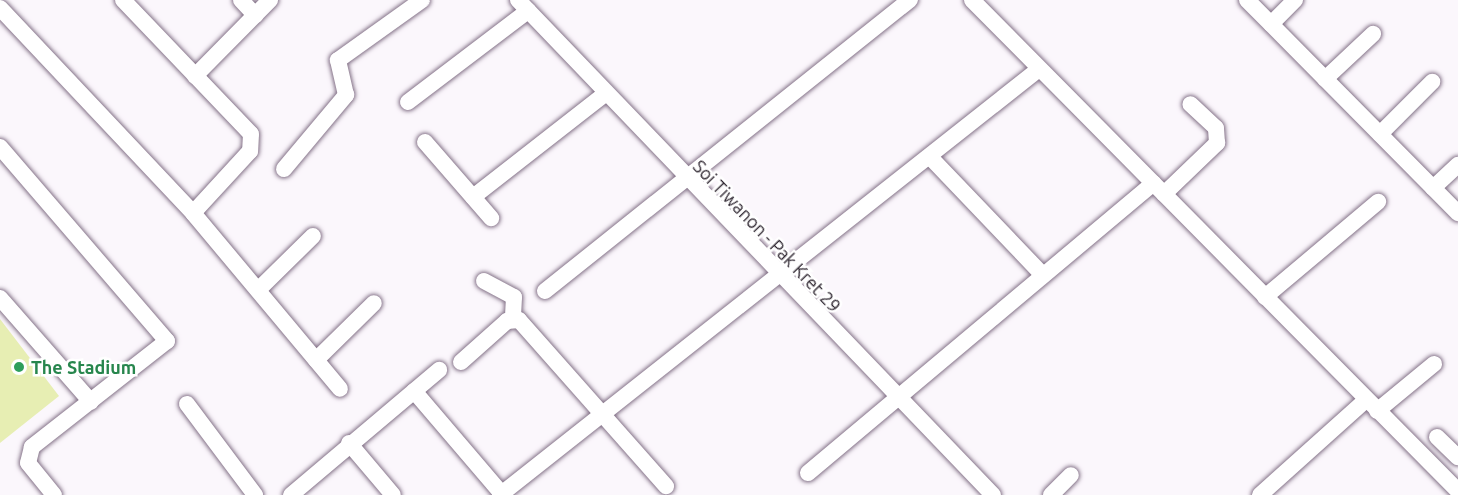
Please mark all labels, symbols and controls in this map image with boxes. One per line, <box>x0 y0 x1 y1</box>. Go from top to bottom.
street label: Soi Tiwanon - Pak Kret 29 <box>689 155 845 317</box>
place label: The Stadium <box>31 356 136 378</box>
marker: The Stadium <box>12 360 26 374</box>

